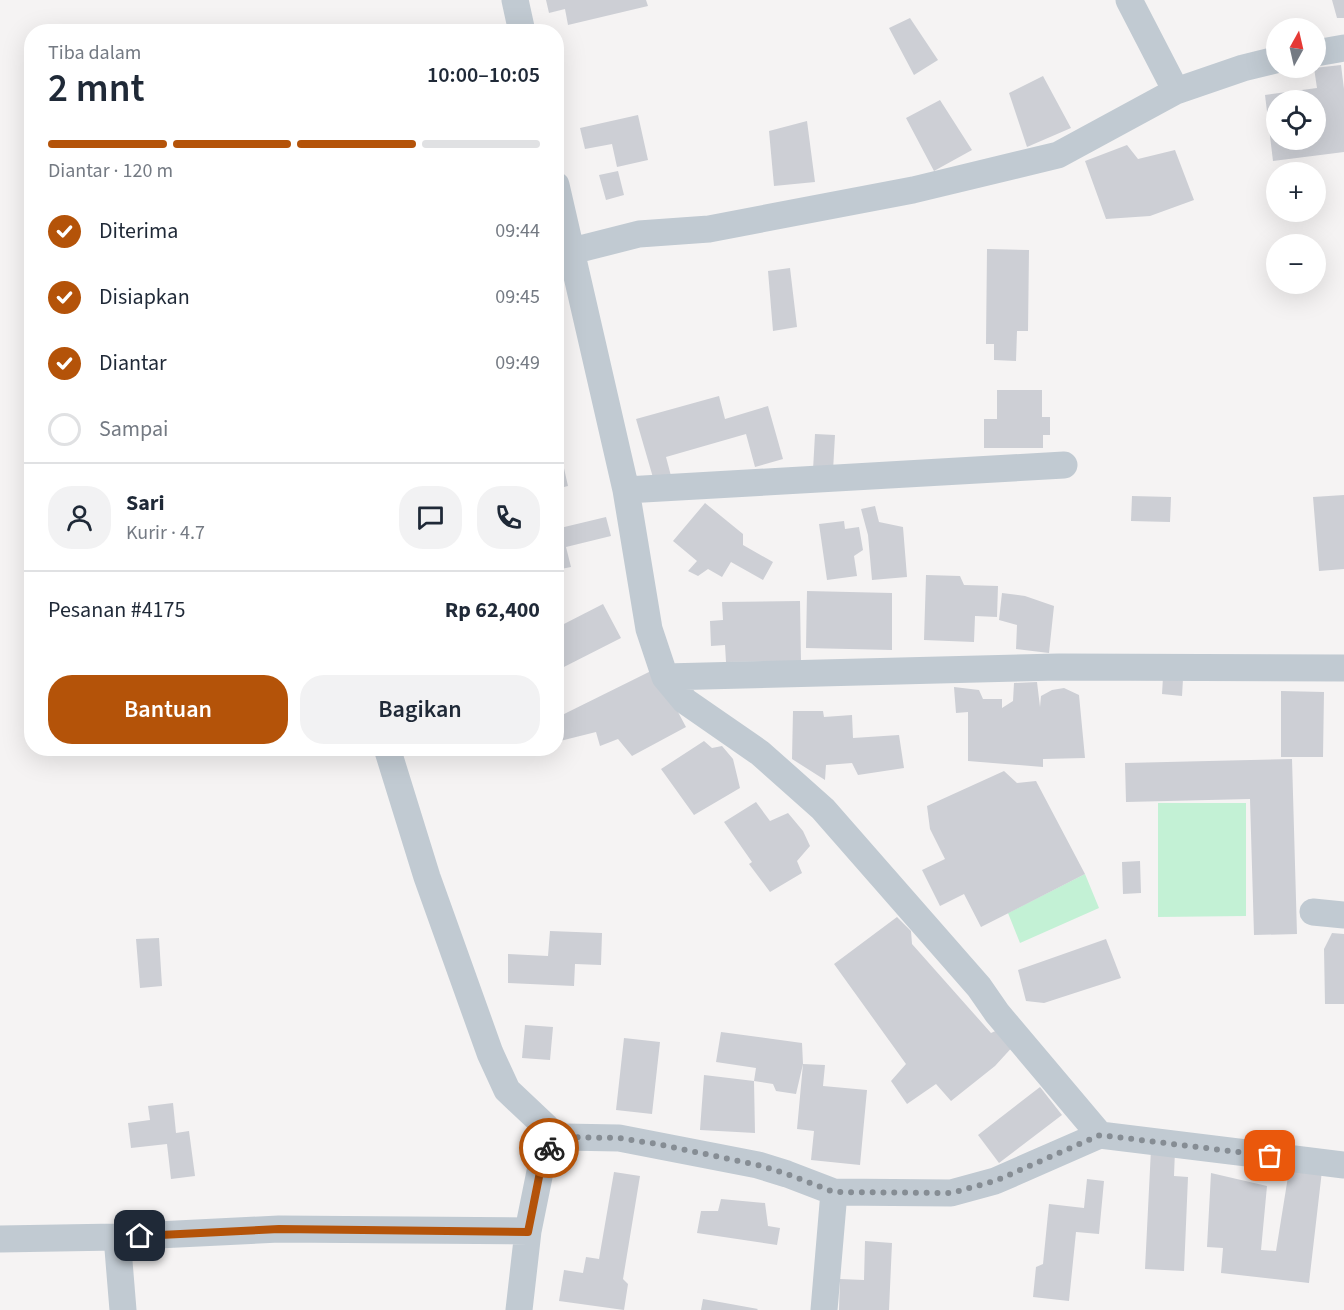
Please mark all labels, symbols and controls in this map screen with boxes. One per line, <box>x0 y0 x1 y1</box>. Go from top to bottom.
north arrow <box>1266 18 1326 78</box>
map controls <box>1266 18 1326 294</box>
text: Tiba dalam <box>48 39 141 67</box>
text: 10:00–10:05 <box>427 59 540 91</box>
text: 2 mnt <box>48 61 145 117</box>
button: locate <box>1266 90 1326 150</box>
text: Diantar · 120 m <box>48 157 173 185</box>
button: + <box>1266 162 1326 222</box>
icon: check <box>48 215 81 248</box>
text: Diterima <box>99 215 178 247</box>
text: 09:44 <box>495 217 540 245</box>
button: − <box>1266 234 1326 294</box>
icon: check <box>48 281 81 314</box>
text: Disiapkan <box>99 281 190 313</box>
text: 09:45 <box>495 283 540 311</box>
icon: check <box>48 347 81 380</box>
text: Diantar <box>99 347 167 379</box>
text: 09:49 <box>495 349 540 377</box>
text: Sampai <box>99 413 168 445</box>
button: person <box>48 486 111 549</box>
button: chat <box>399 486 462 549</box>
button: phone <box>477 486 540 549</box>
text: Sari <box>126 487 165 519</box>
text: Kurir · 4.7 <box>126 519 205 547</box>
text: Pesanan #4175 <box>48 594 185 626</box>
text: Rp 62,400 <box>445 594 540 626</box>
button: Bantuan <box>48 675 288 744</box>
button: Bagikan <box>300 675 540 744</box>
courier <box>519 1118 579 1178</box>
pin <box>1244 1130 1295 1181</box>
icon: bike <box>533 1132 566 1165</box>
icon: bag <box>1253 1139 1286 1172</box>
pin <box>114 1210 165 1261</box>
icon: home <box>123 1219 156 1252</box>

